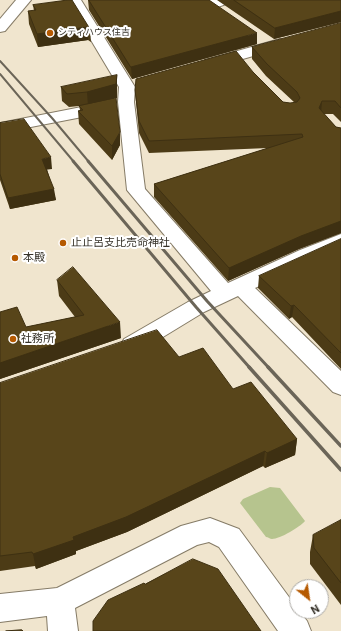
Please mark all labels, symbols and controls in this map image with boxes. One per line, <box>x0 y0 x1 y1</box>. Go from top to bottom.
marker: シティハウス住吉 <box>45 28 55 38</box>
place label: シティハウス住吉 <box>58 28 130 38</box>
place label: 止止呂支比売命神社 <box>71 236 170 250</box>
marker: 止止呂支比売命神社 <box>58 238 68 248</box>
place label: 本殿 <box>23 251 45 265</box>
marker: 本殿 <box>10 253 20 263</box>
place label: 社務所 <box>21 332 54 346</box>
marker: 社務所 <box>8 334 18 344</box>
north arrow <box>289 579 329 619</box>
text: N <box>308 601 321 617</box>

